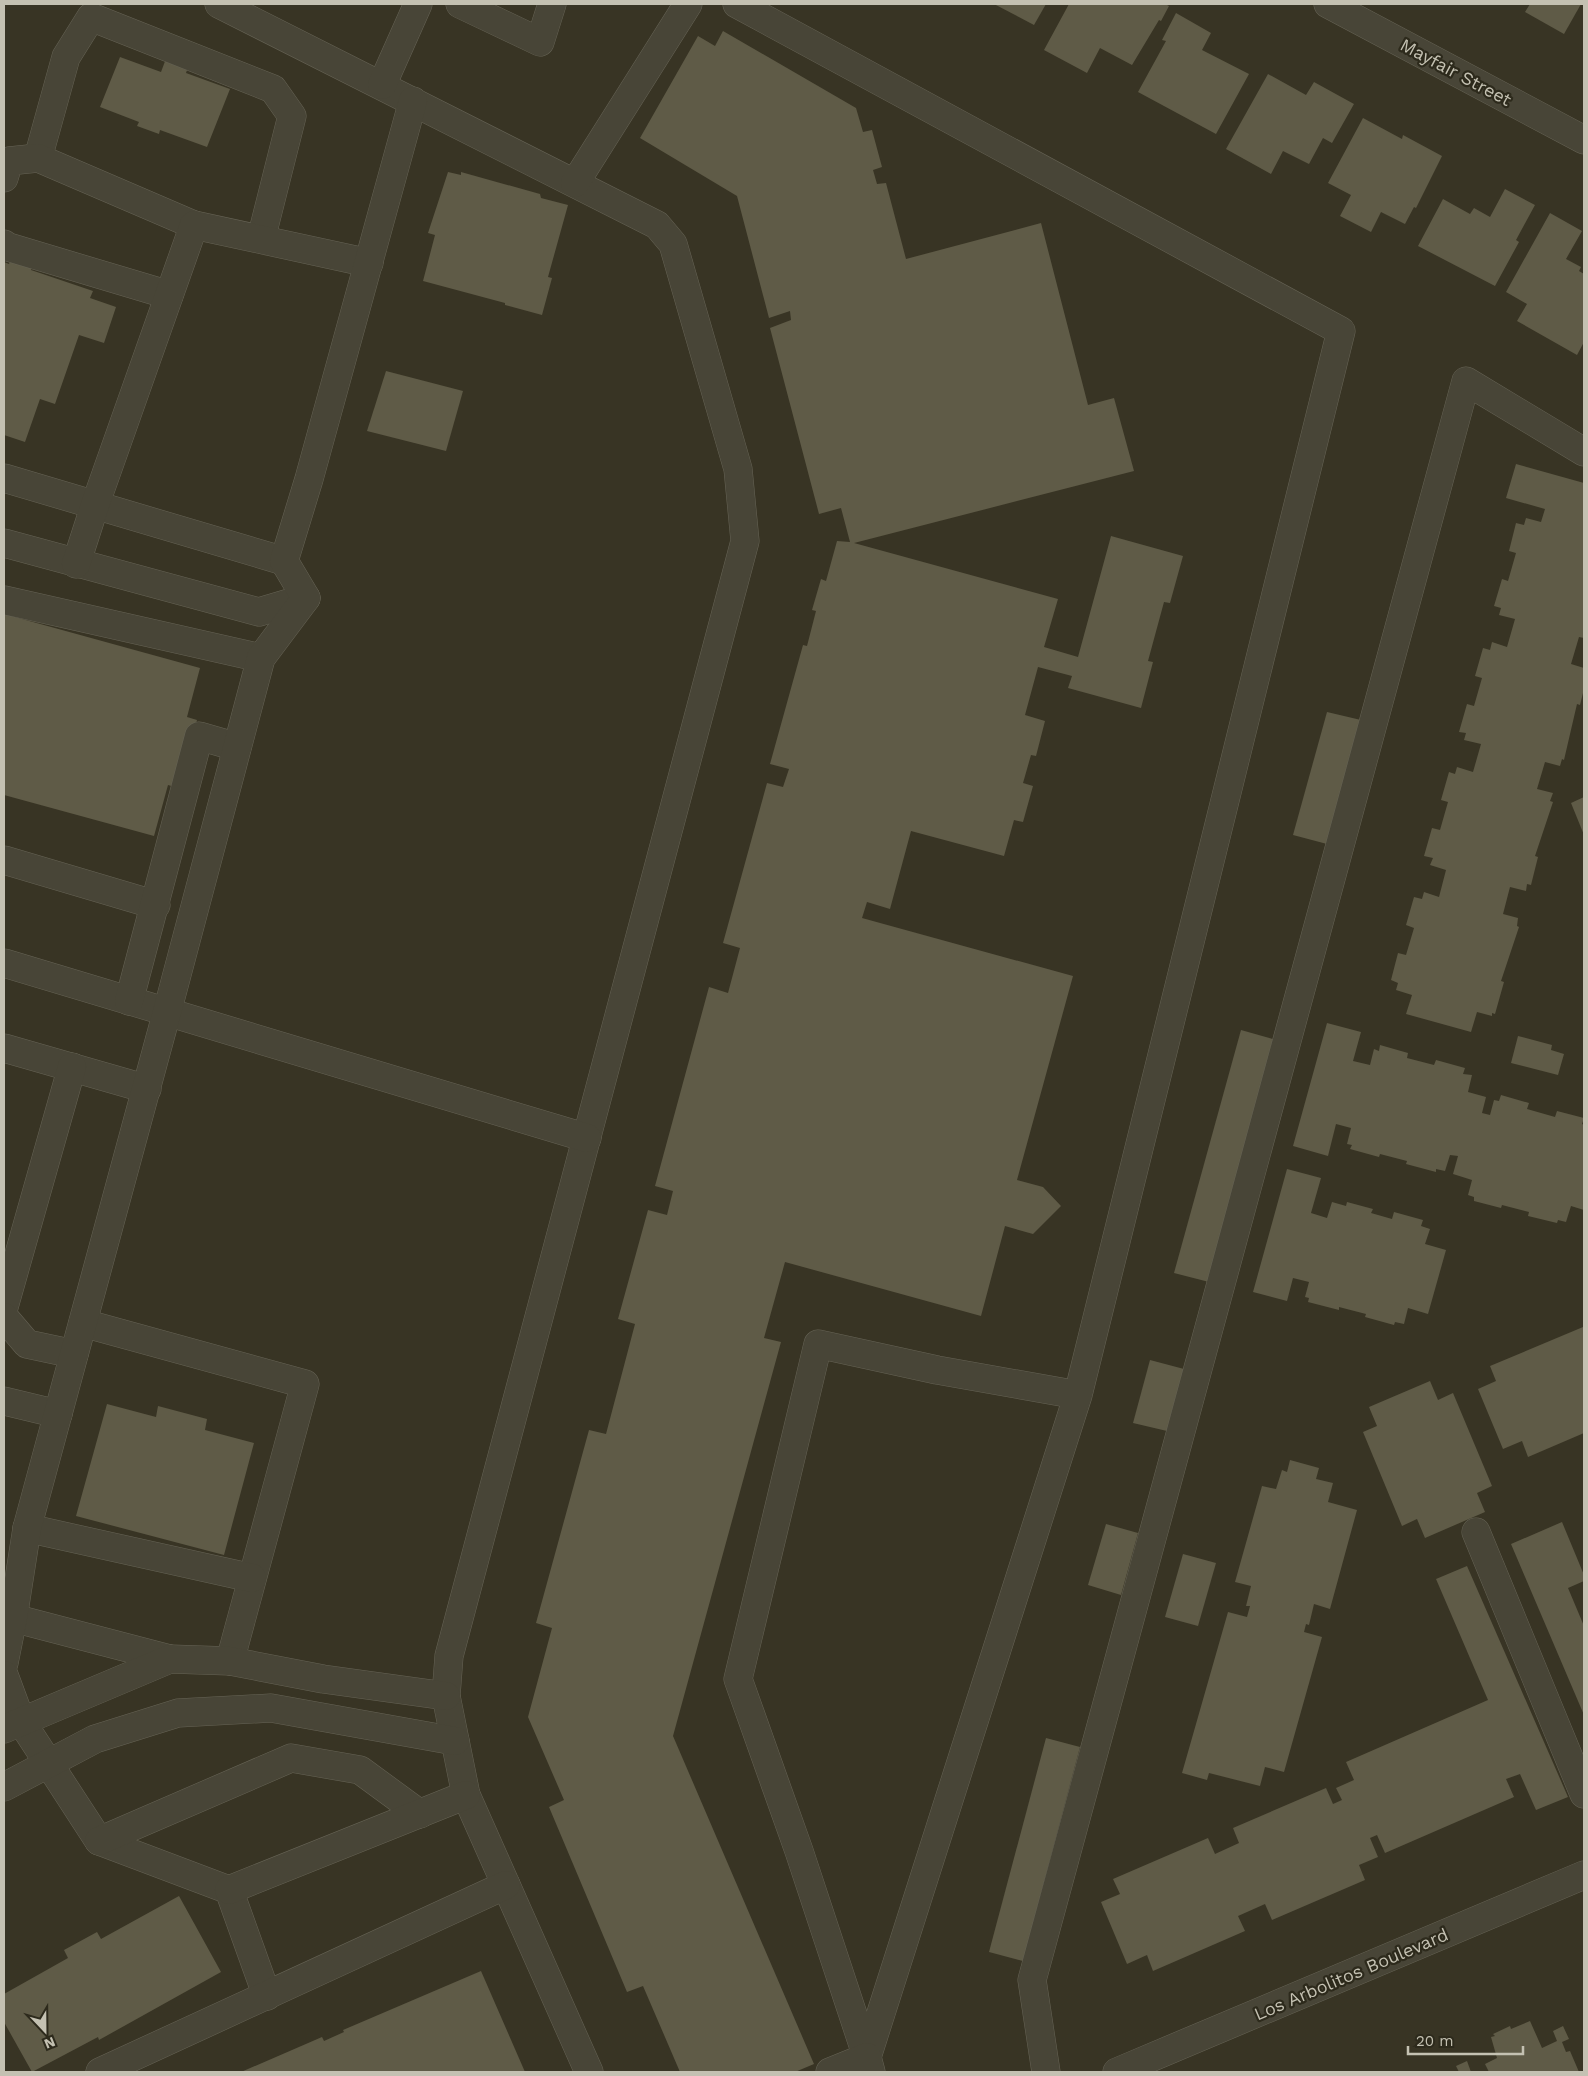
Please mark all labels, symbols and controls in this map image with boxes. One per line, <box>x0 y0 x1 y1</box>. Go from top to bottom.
street label: Mayfair Street <box>1397 34 1516 110</box>
street label: Los Arbolitos Boulevard <box>1251 1924 1451 2024</box>
north arrow <box>20 2006 70 2056</box>
scale bar <box>1408 2024 1523 2056</box>
text: 20 m <box>1416 2032 1454 2050</box>
text: N <box>42 2034 58 2052</box>

